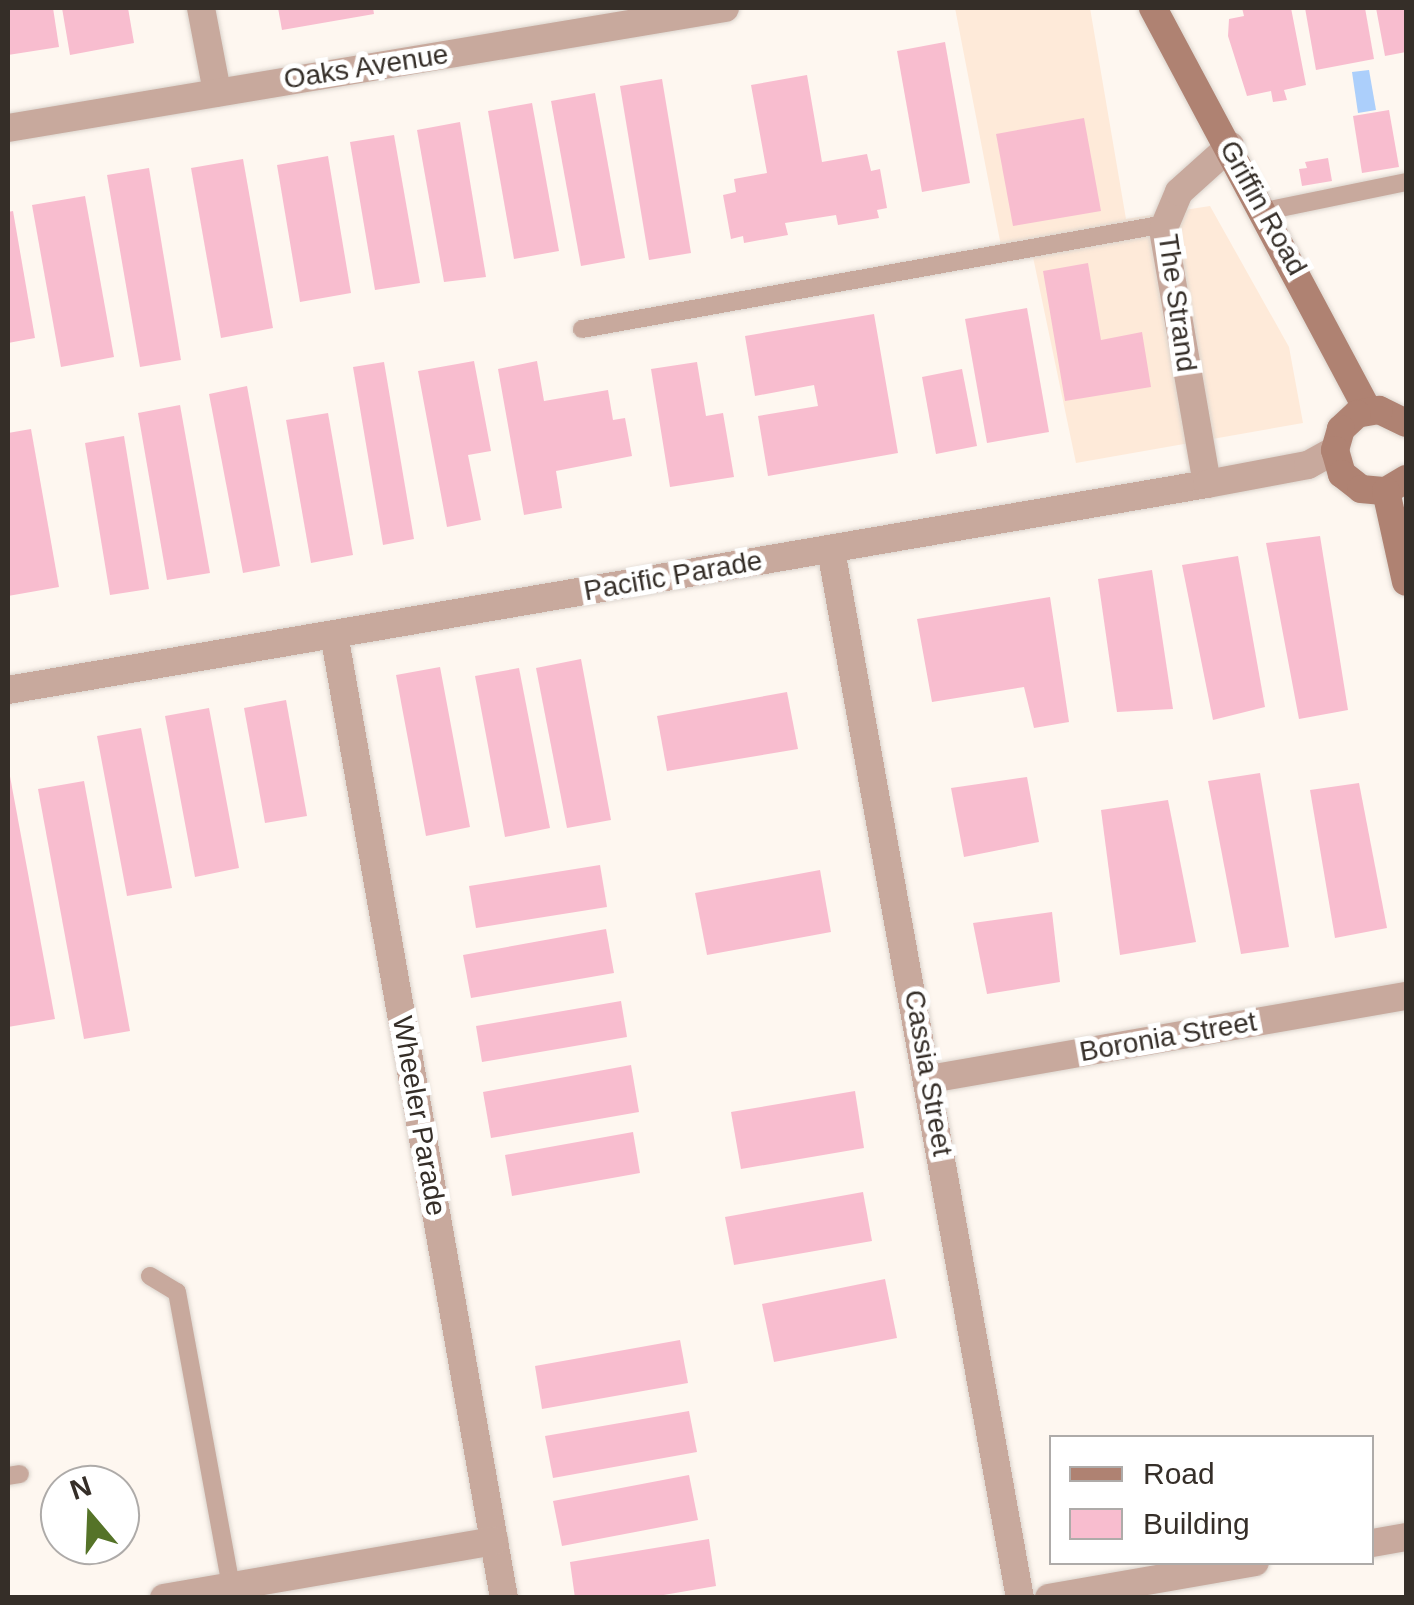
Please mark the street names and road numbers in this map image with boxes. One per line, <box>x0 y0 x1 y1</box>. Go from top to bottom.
street label: Oaks Avenue <box>281 37 451 97</box>
street label: Griffin Road <box>1212 135 1314 281</box>
street label: The Strand <box>1151 232 1203 374</box>
street label: Pacific Parade <box>581 544 765 608</box>
street label: Cassia Street <box>897 987 959 1159</box>
street label: Boronia Street <box>1077 1005 1259 1069</box>
street label: Wheeler Parade <box>385 1013 453 1219</box>

